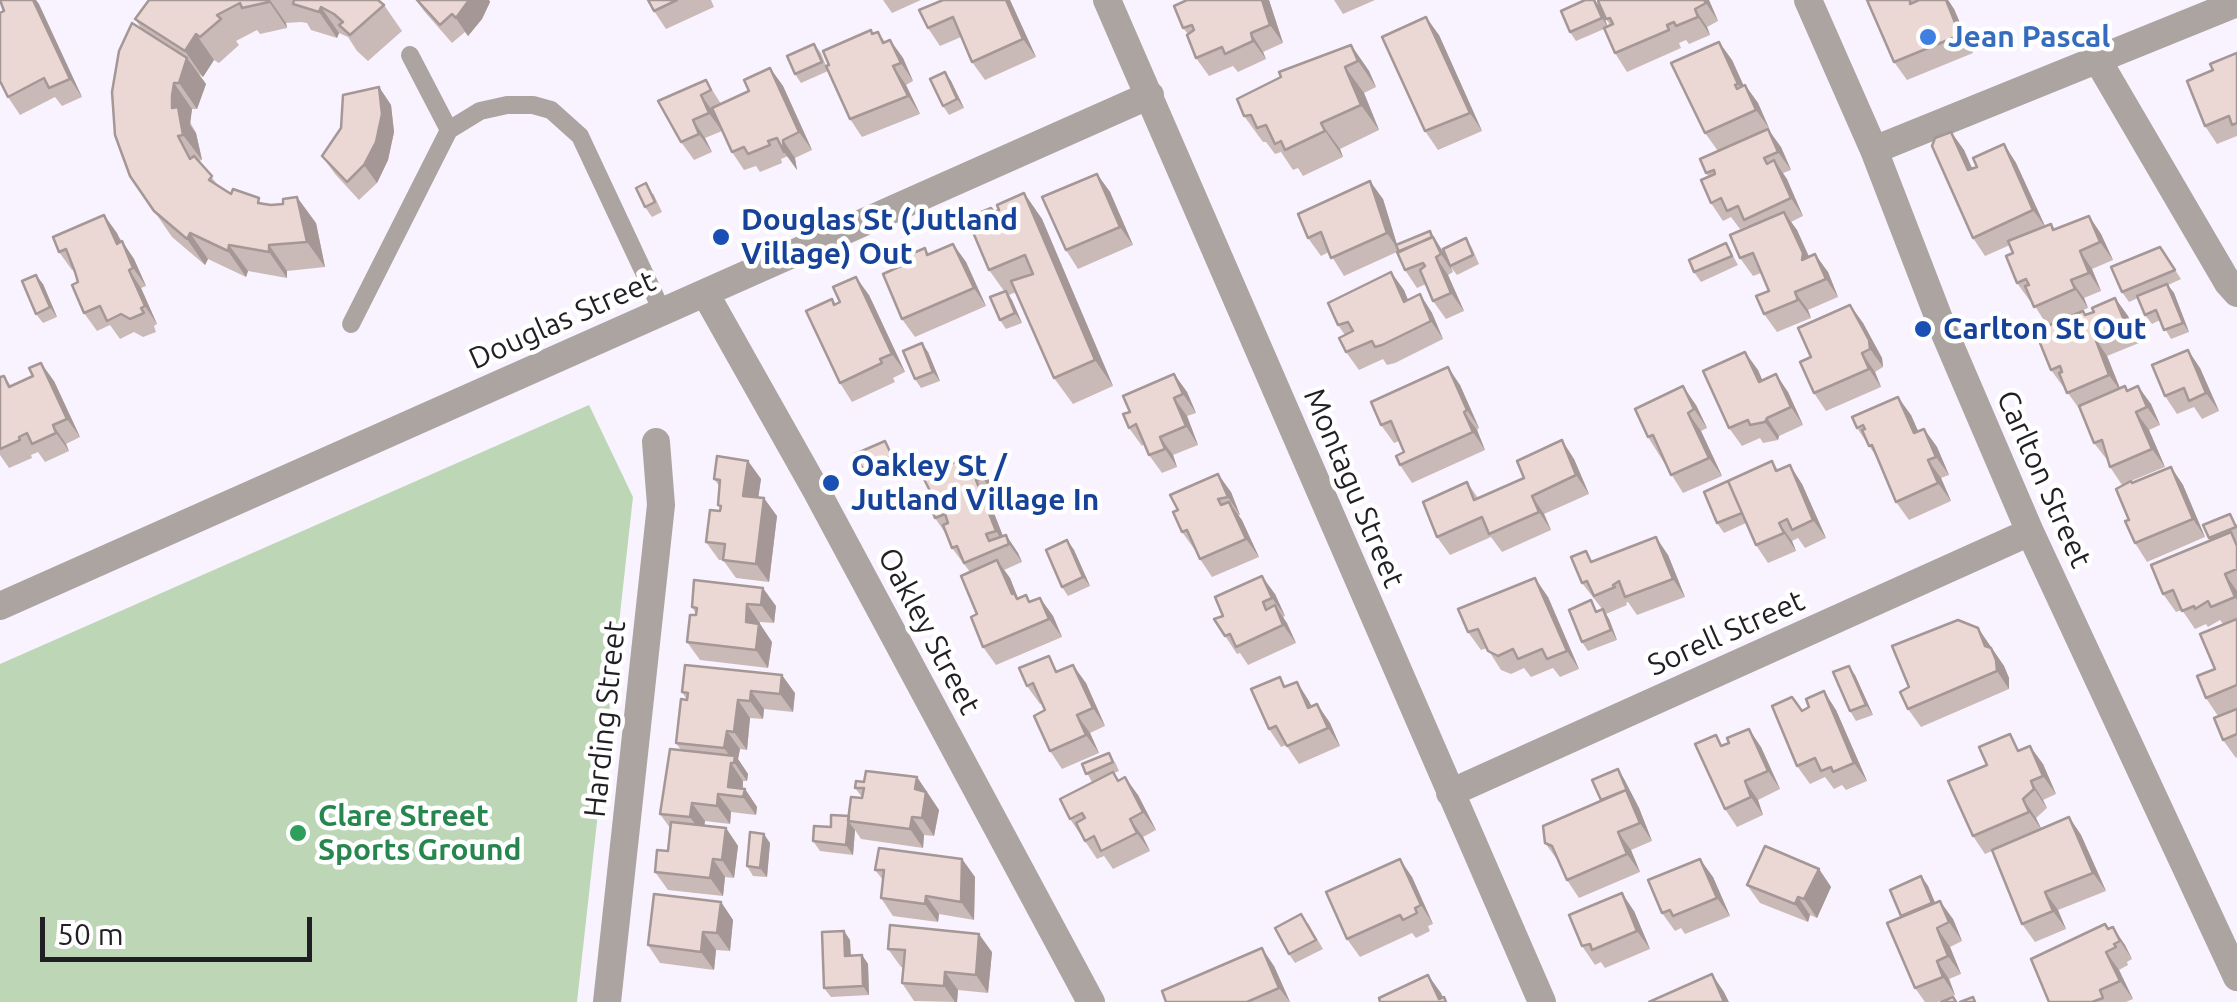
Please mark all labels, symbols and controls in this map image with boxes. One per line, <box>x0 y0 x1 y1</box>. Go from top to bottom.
place label: Jean Pascal <box>1948 19 2110 55</box>
marker: Jean Pascal <box>1917 26 1939 48</box>
place label: Douglas St (Jutland Village) Out <box>741 202 1018 272</box>
marker: Douglas St (Jutland Village) Out <box>710 226 732 248</box>
street label: Douglas Street <box>463 263 661 377</box>
place label: Carlton St Out <box>1943 311 2146 347</box>
marker: Carlton St Out <box>1912 318 1934 340</box>
street label: Montagu Street <box>1296 383 1412 593</box>
street label: Carlton Street <box>1989 385 2099 573</box>
place label: Oakley St / Jutland Village In <box>851 448 1099 518</box>
marker: Oakley St / Jutland Village In <box>820 472 842 494</box>
street label: Oakley Street <box>870 542 988 720</box>
street label: Sorell Street <box>1642 582 1810 684</box>
street label: Harding Street <box>577 619 633 819</box>
place label: Clare Street Sports Ground <box>318 798 522 868</box>
marker: Clare Street Sports Ground <box>287 822 309 844</box>
scale bar <box>45 897 318 959</box>
text: 50 m <box>57 917 124 951</box>

